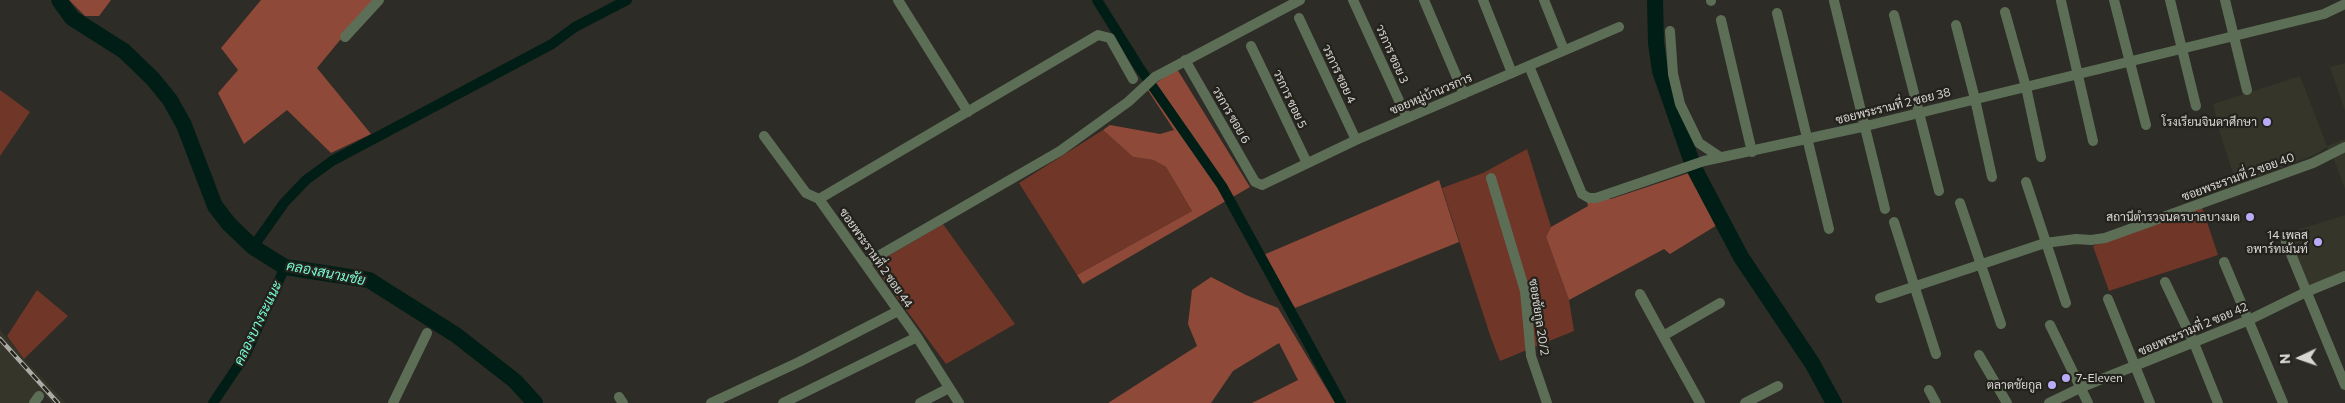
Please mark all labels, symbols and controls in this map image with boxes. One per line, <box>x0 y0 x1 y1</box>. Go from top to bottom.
street label: วรการ ซอย 3 <box>1373 22 1411 86</box>
street label: วรการ ซอย 4 <box>1319 42 1359 106</box>
street label: วรการ ซอย 5 <box>1270 67 1310 131</box>
street label: ซอยหมู่บ้านวรการ <box>1388 70 1474 118</box>
street label: วรการ ซอย 6 <box>1209 84 1253 146</box>
street label: ซอยพระรามที่ 2 ซอย 38 <box>1834 85 1952 127</box>
place label: โรงเรียนจินดาศึกษา <box>2162 115 2257 129</box>
marker: โรงเรียนจินดาศึกษา <box>2261 116 2273 128</box>
street label: ซอยพระรามที่ 2 ซอย 40 <box>2180 150 2296 204</box>
street label: ซอยพระรามที่ 2 ซอย 44 <box>836 205 916 311</box>
place label: สถานีตำรวจนครบาลบางมด <box>2106 210 2240 224</box>
marker: สถานีตำรวจนครบาลบางมด <box>2244 211 2256 223</box>
place label: 14 เพลส อพาร์ทเม้นท์ <box>2246 228 2308 256</box>
marker: 14 เพลส อพาร์ทเม้นท์ <box>2312 236 2324 248</box>
water label: คลองสนามชัย <box>285 257 367 289</box>
street label: ซอยชัยกูล 20/2 <box>1526 277 1552 357</box>
water label: คลองบางระแนะ <box>230 278 286 368</box>
street label: ซอยพระรามที่ 2 ซอย 42 <box>2136 299 2250 359</box>
north arrow <box>2275 333 2325 383</box>
text: N <box>2276 353 2293 364</box>
place label: 7-Eleven <box>2076 371 2123 385</box>
marker: 7-Eleven <box>2060 372 2072 384</box>
place label: ตลาดชัยกูล <box>1987 378 2042 392</box>
marker: ตลาดชัยกูล <box>2046 379 2058 391</box>

